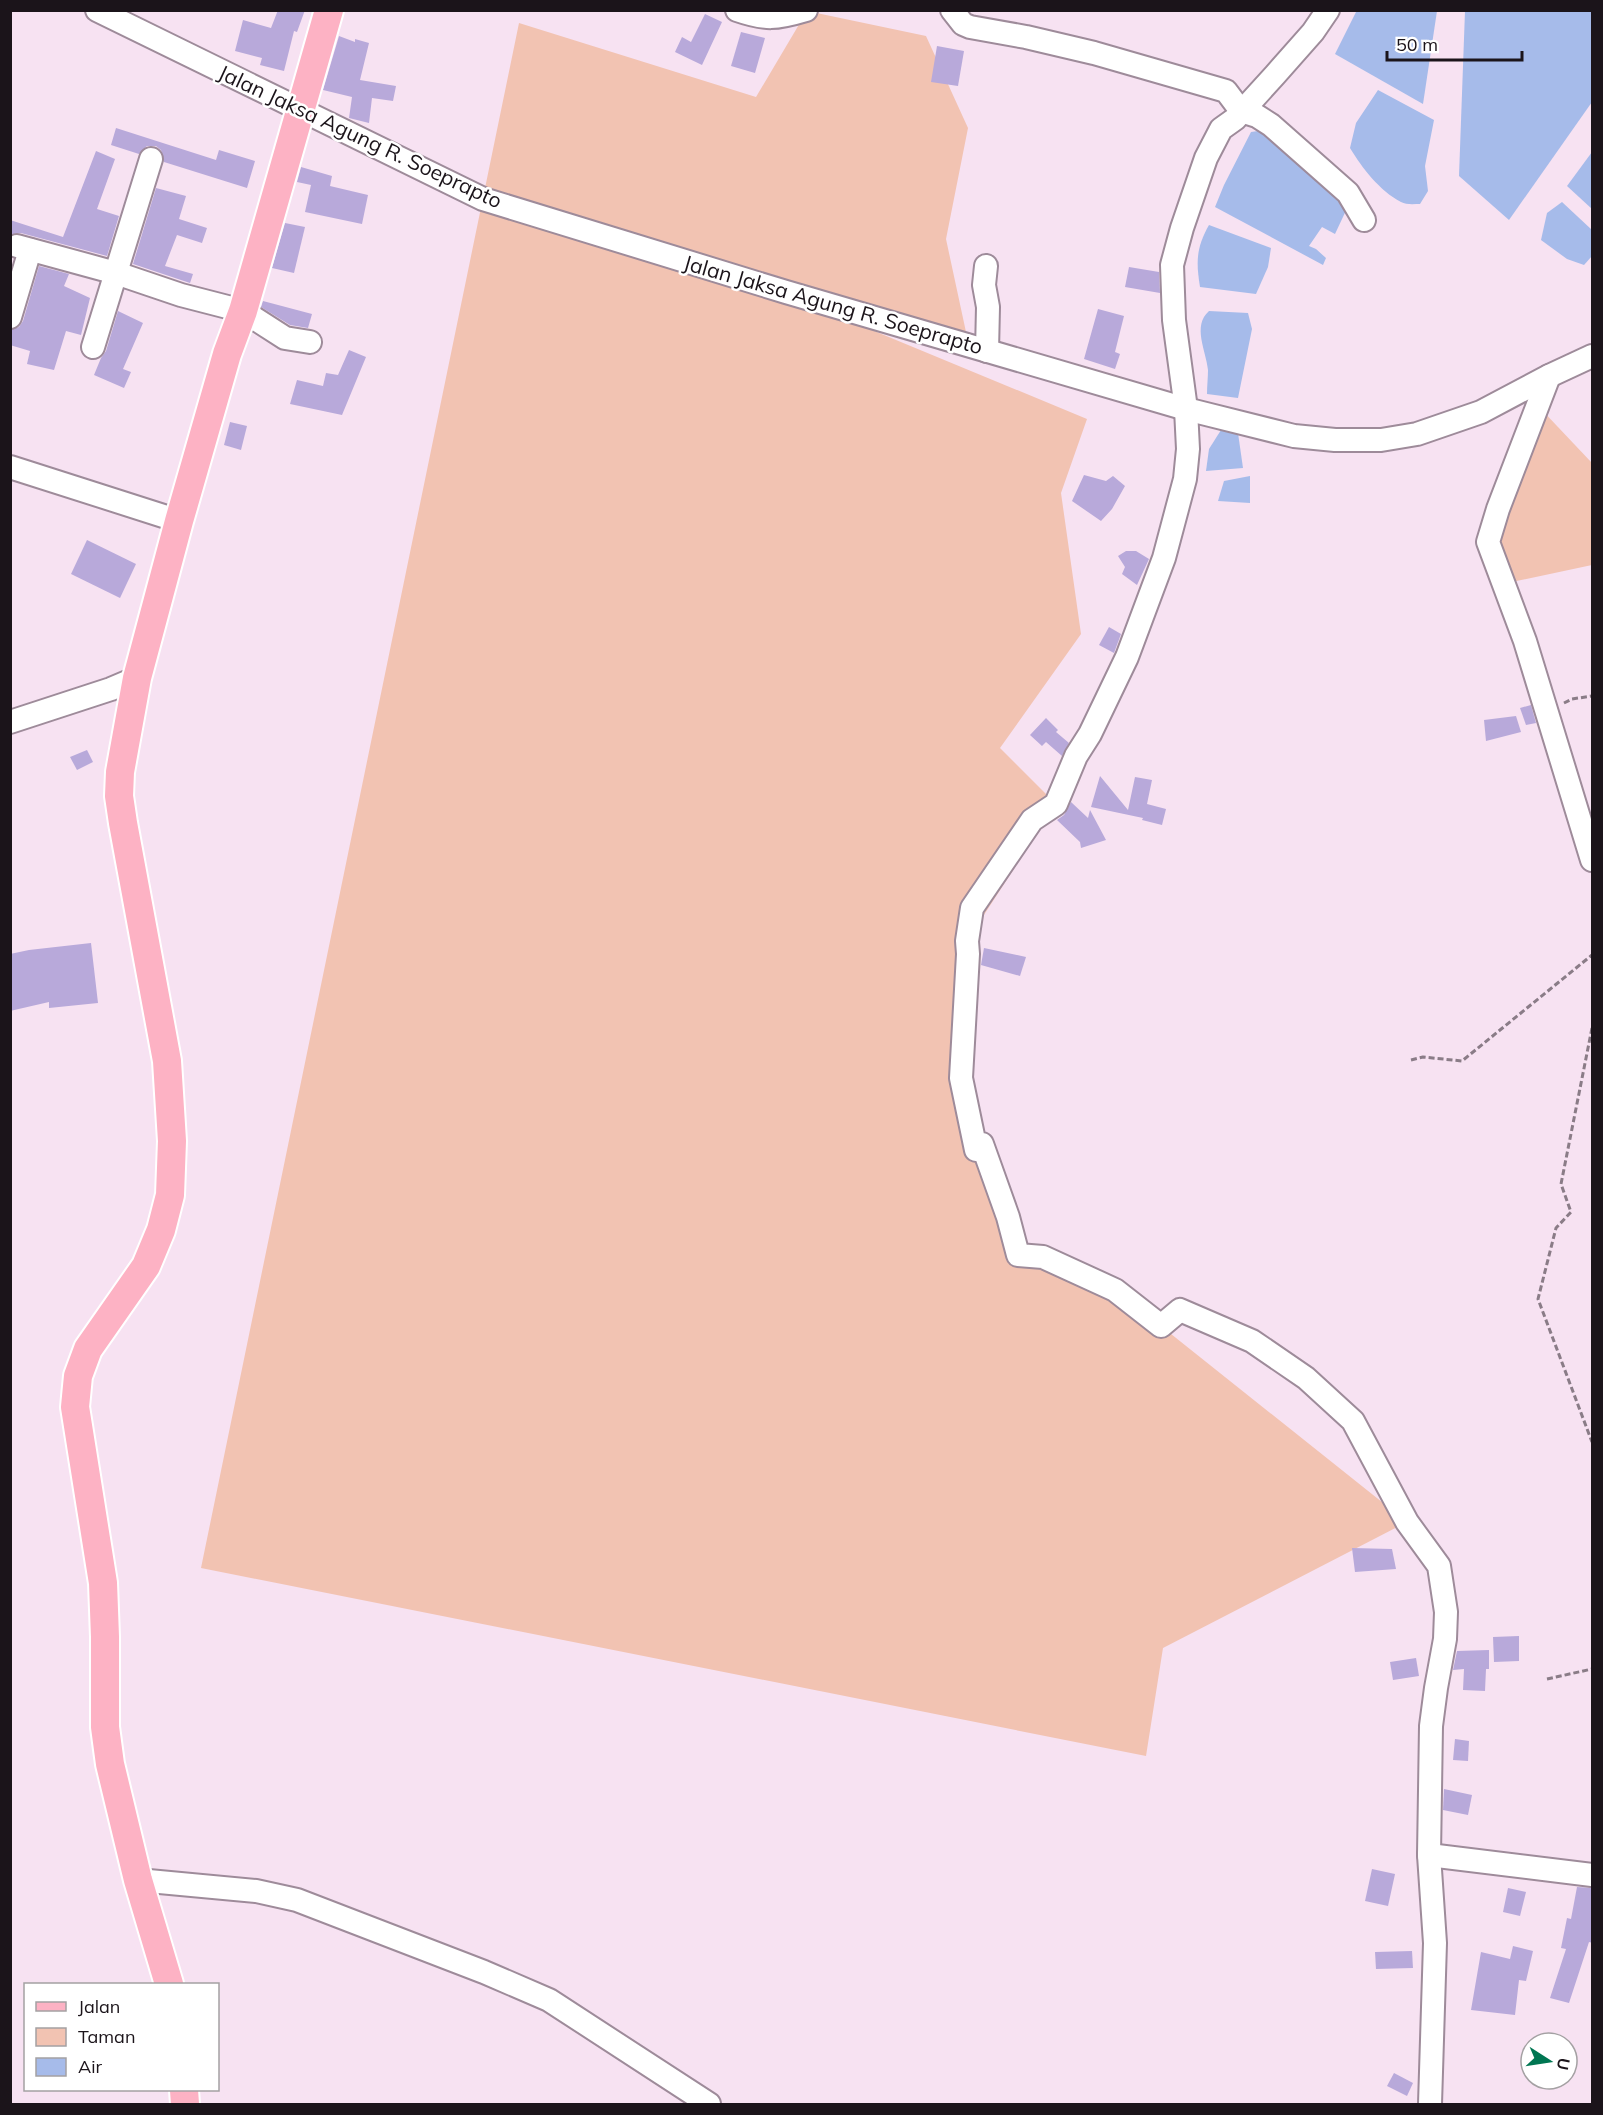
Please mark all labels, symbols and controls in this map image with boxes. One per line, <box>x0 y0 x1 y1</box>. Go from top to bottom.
scale bar <box>1387 24 1522 62</box>
text: 50 m <box>1396 33 1438 56</box>
street label: Jalan Jaksa Agung R. Soeprapto <box>214 59 506 213</box>
street label: Jalan Jaksa Agung R. Soeprapto <box>681 249 986 359</box>
legend <box>24 1983 219 2091</box>
text: Jalan <box>78 1995 120 2018</box>
text: Taman <box>78 2025 135 2048</box>
north arrow <box>1519 2031 1579 2091</box>
text: Air <box>78 2055 103 2078</box>
text: U <box>1553 2056 1575 2072</box>

